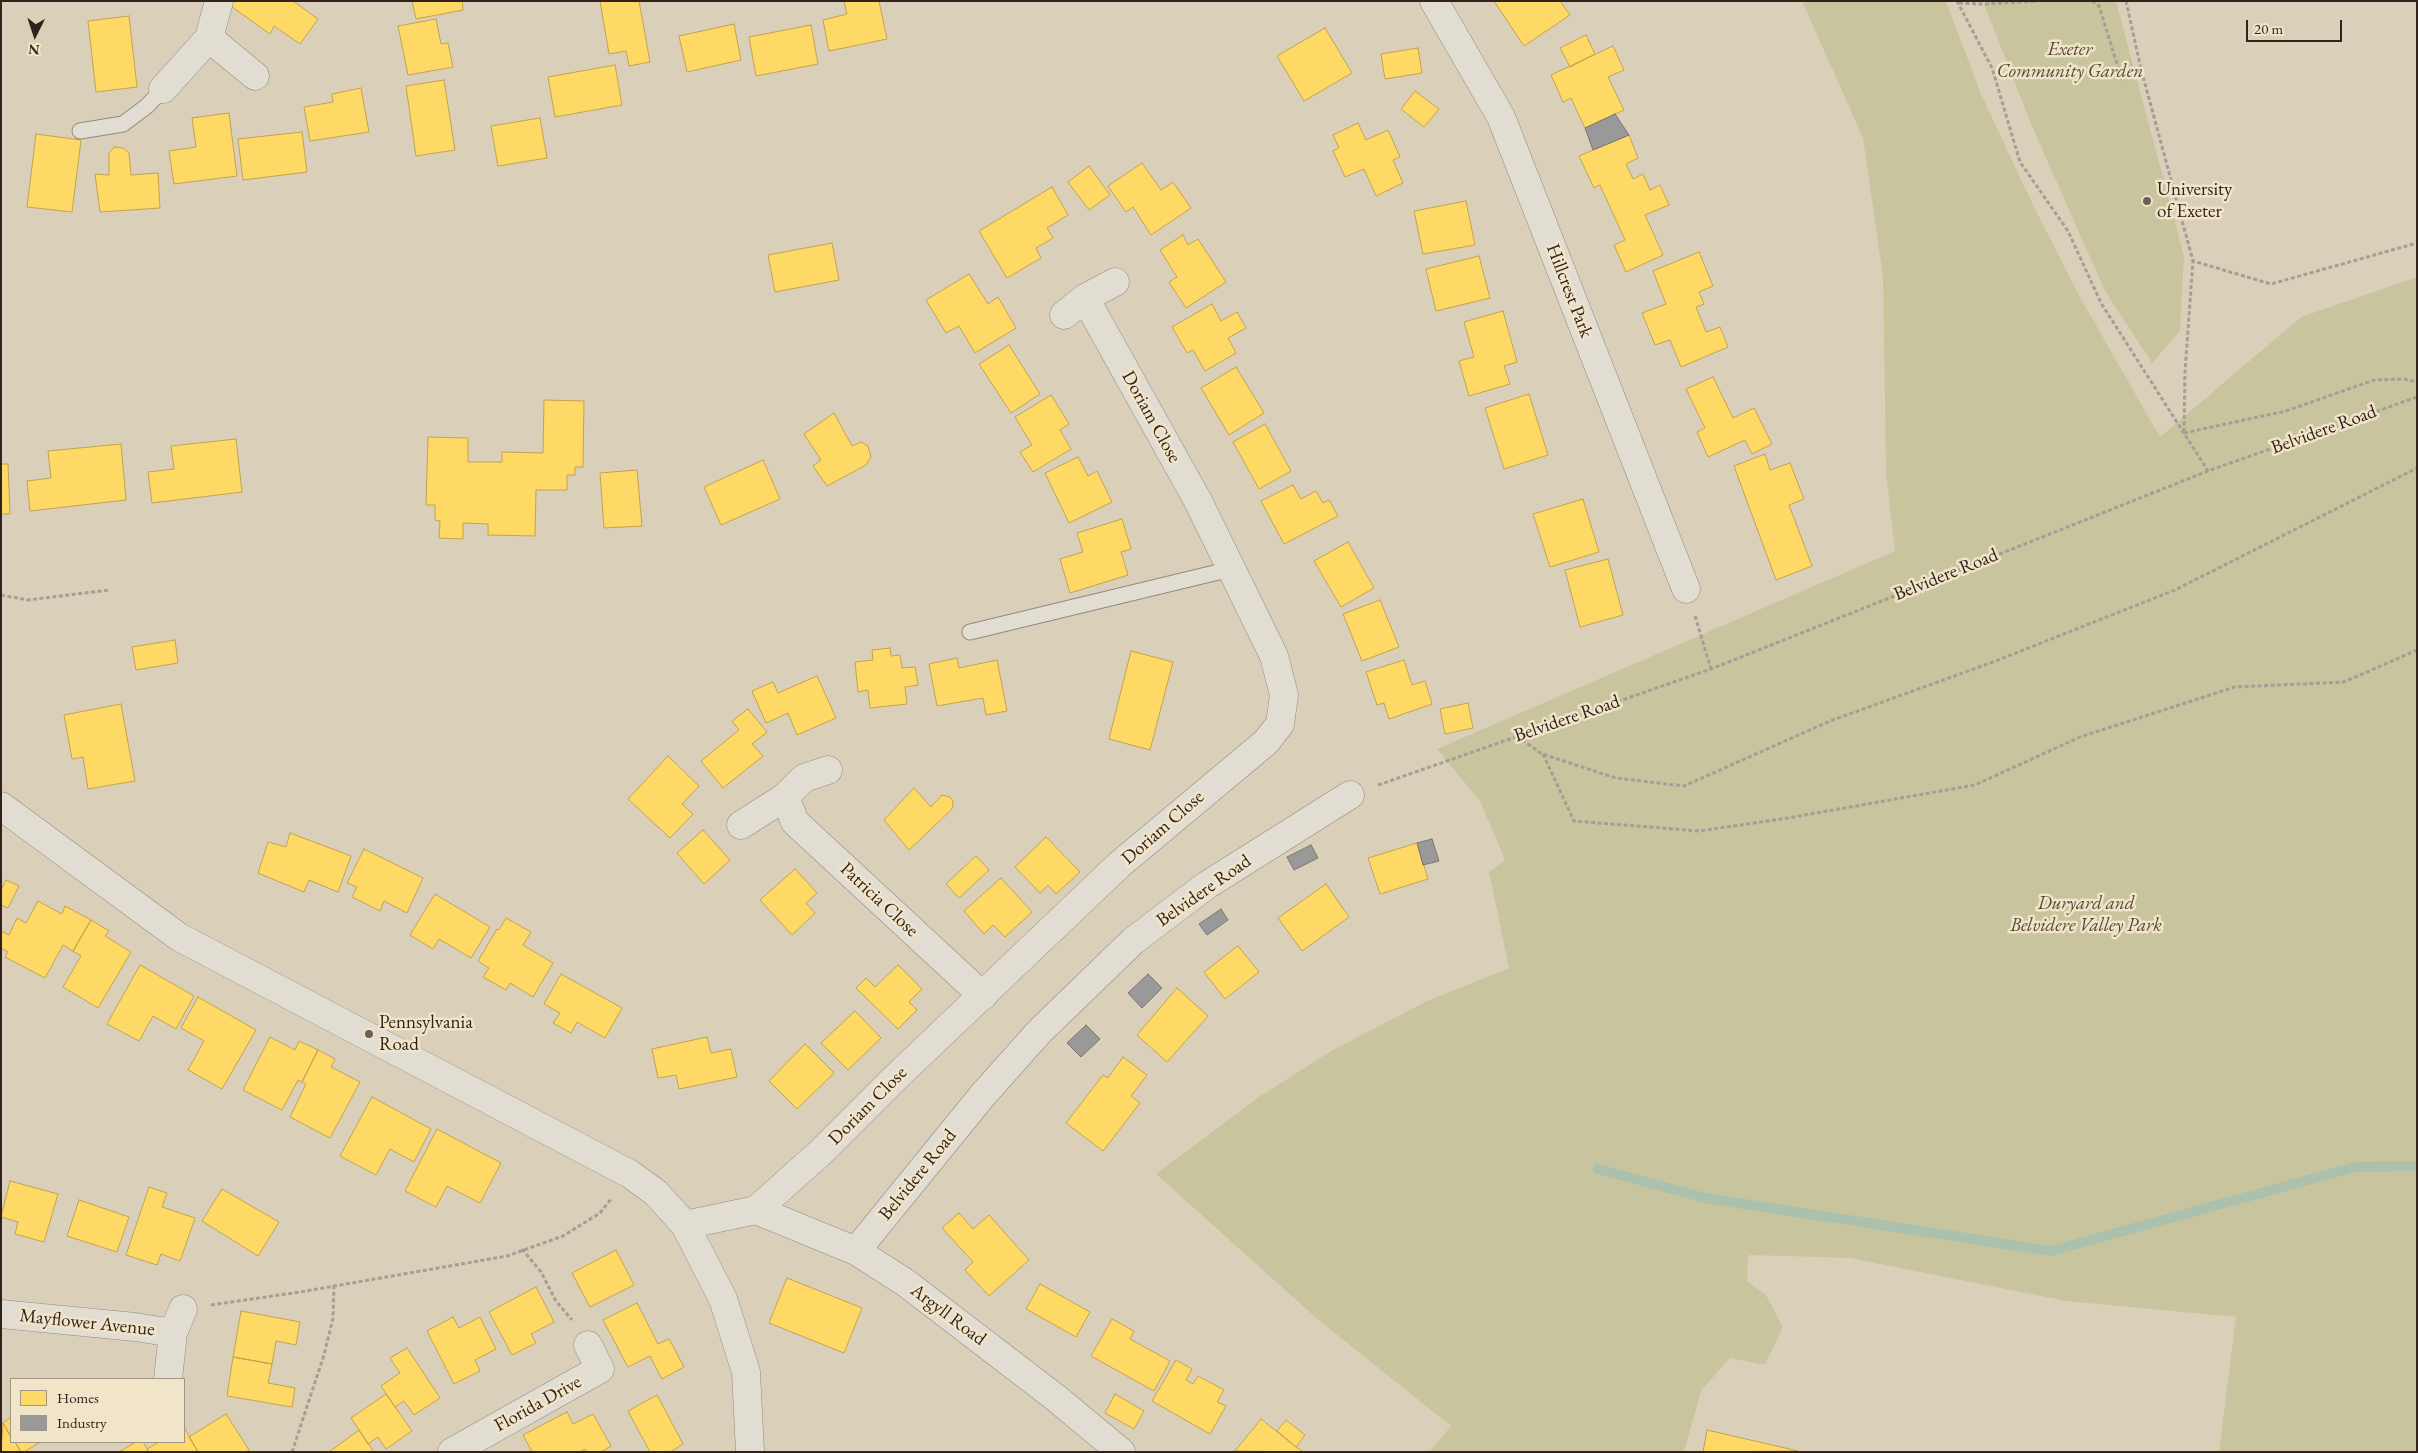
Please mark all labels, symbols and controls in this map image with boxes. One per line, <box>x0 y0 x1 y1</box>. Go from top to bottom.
north arrow <box>10 10 60 60</box>
scale bar <box>2248 10 2344 42</box>
text: 20 m <box>2254 19 2283 38</box>
park label: Exeter Community Garden <box>1997 39 2143 83</box>
text: N <box>28 41 40 59</box>
place label: University of Exeter <box>2157 179 2232 223</box>
marker: University of Exeter <box>2141 195 2153 207</box>
street label: Hillcrest Park <box>1541 241 1597 341</box>
street label: Doriam Close <box>1116 367 1186 467</box>
street label: Belvidere Road <box>2268 400 2380 460</box>
street label: Belvidere Road <box>1891 544 2001 606</box>
street label: Belvidere Road <box>1511 690 1623 748</box>
street label: Doriam Close <box>1117 786 1209 870</box>
street label: Belvidere Road <box>1152 850 1256 932</box>
street label: Patricia Close <box>835 858 923 942</box>
park label: Duryard and Belvidere Valley Park <box>2010 893 2162 937</box>
place label: Pennsylvania Road <box>379 1012 473 1056</box>
marker: Pennsylvania Road <box>363 1028 375 1040</box>
street label: Doriam Close <box>824 1062 912 1150</box>
street label: Belvidere Road <box>874 1125 962 1225</box>
street label: Argyll Road <box>906 1279 990 1351</box>
street label: Mayflower Avenue <box>18 1305 156 1341</box>
street label: Florida Drive <box>490 1371 586 1437</box>
legend <box>10 1378 185 1443</box>
text: Homes <box>57 1388 99 1407</box>
text: Industry <box>57 1413 107 1432</box>

